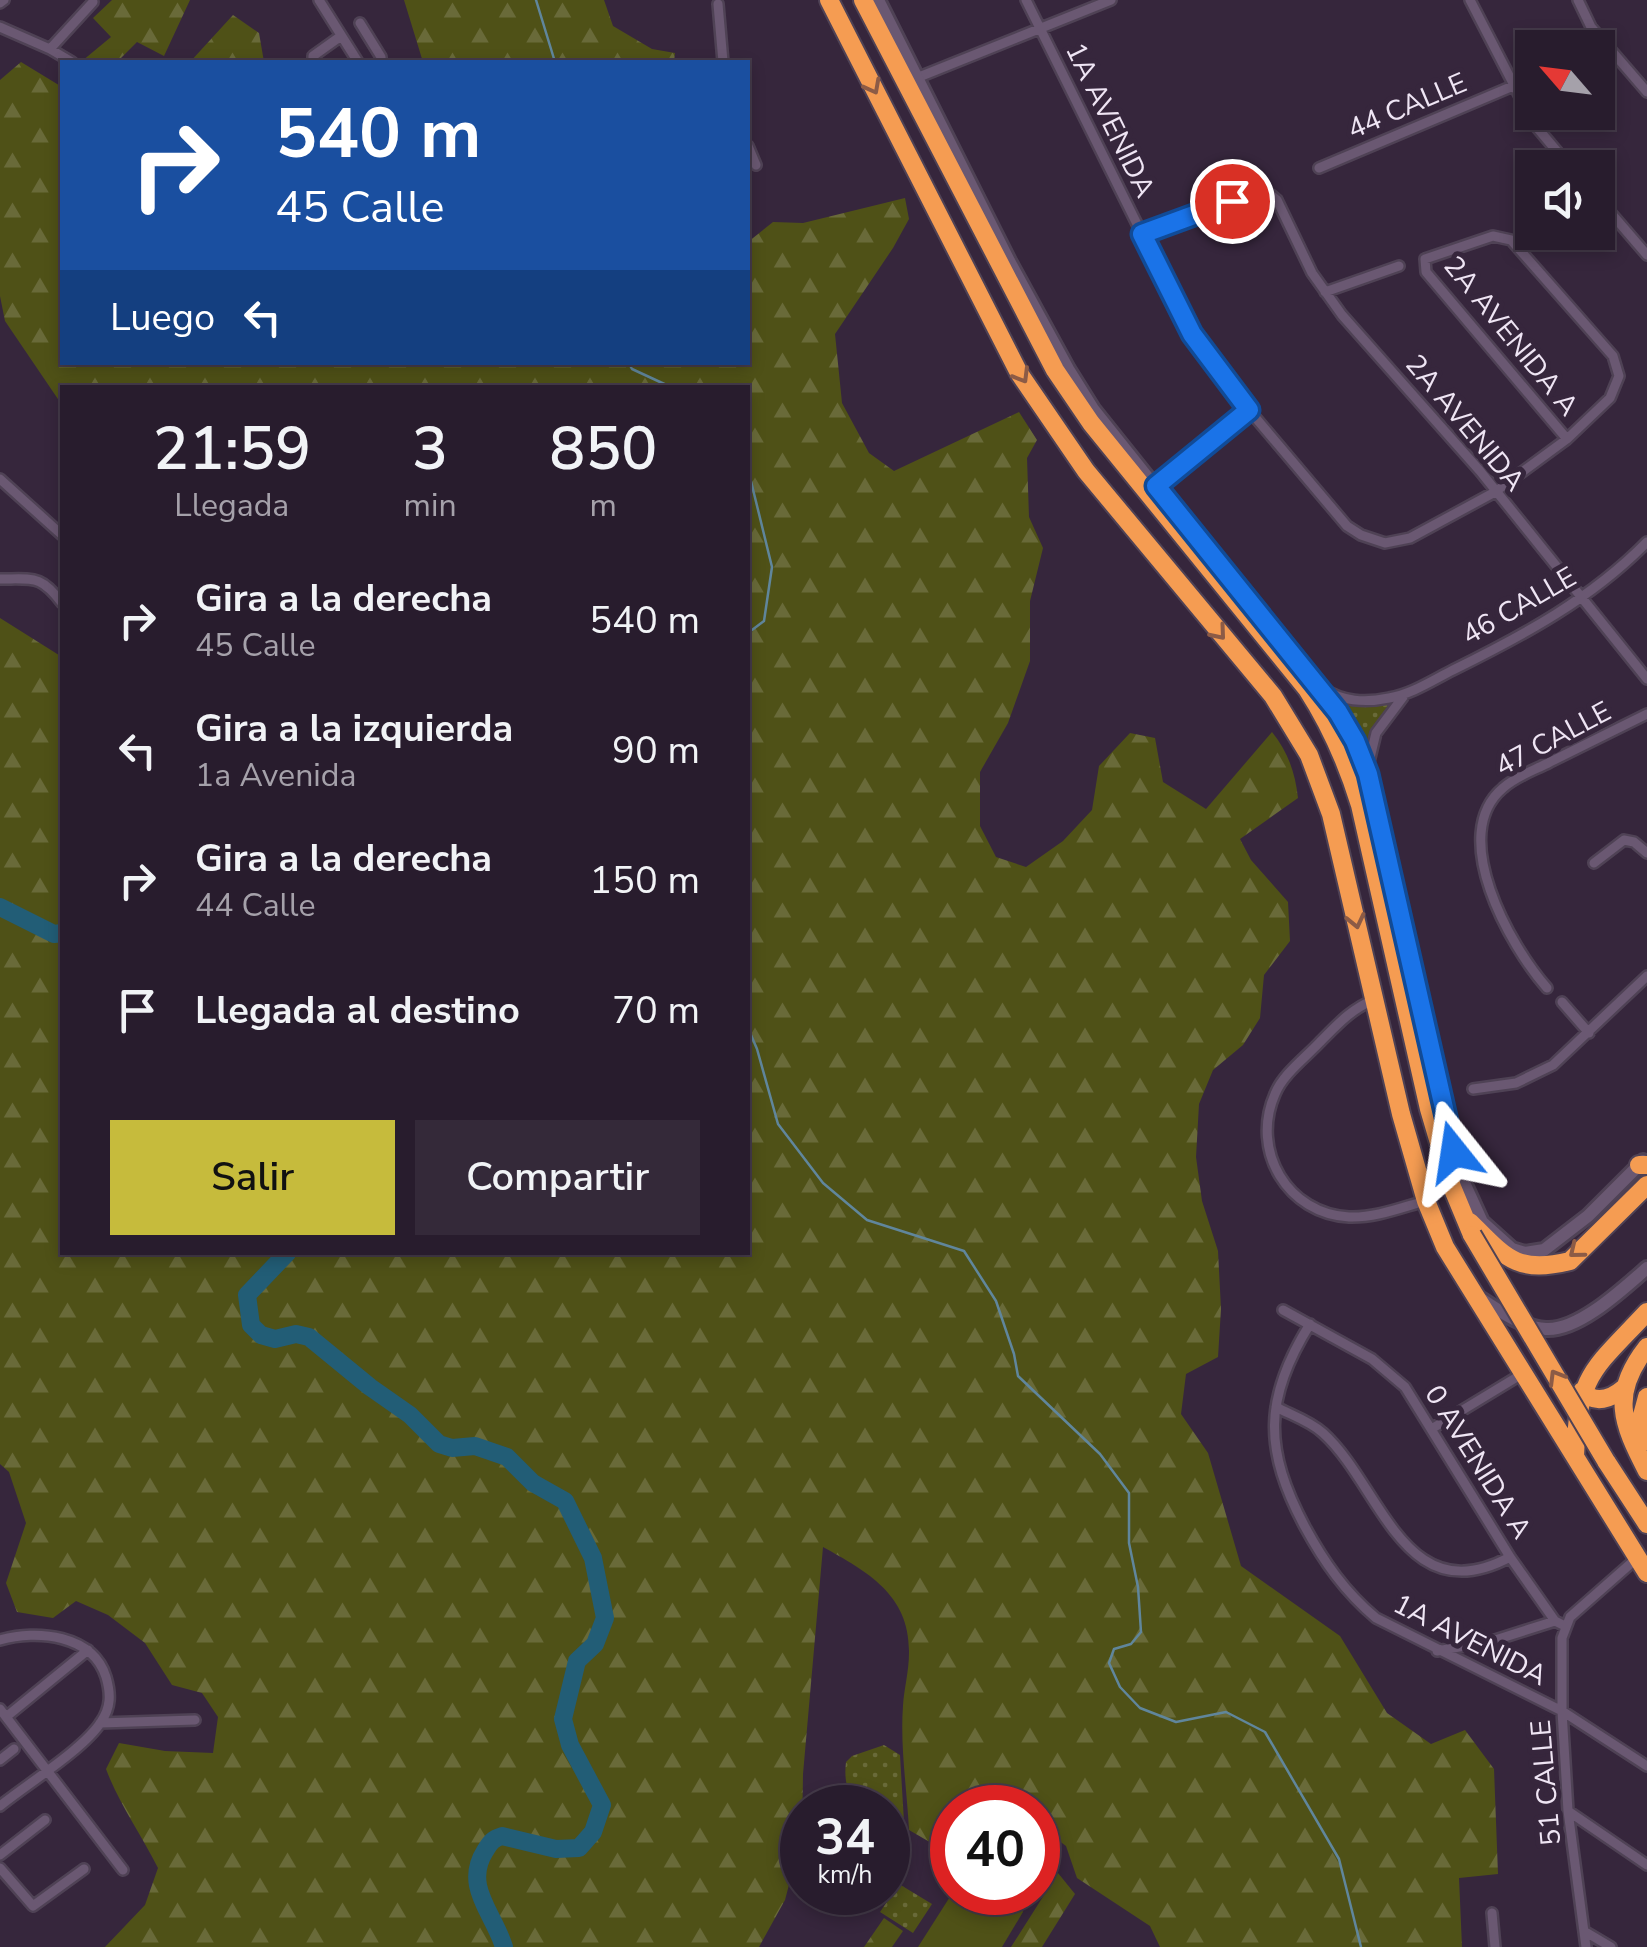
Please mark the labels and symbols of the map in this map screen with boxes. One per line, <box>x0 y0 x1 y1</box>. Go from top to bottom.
north arrow <box>1515 30 1615 130</box>
street label: 1A AVENIDA <box>1056 36 1164 204</box>
street label: 44 CALLE <box>1341 64 1473 148</box>
one-way arrow <box>861 76 880 94</box>
pin <box>1190 159 1275 244</box>
street label: 2A AVENIDA A <box>1437 250 1585 422</box>
street label: 2A AVENIDA <box>1398 348 1532 498</box>
one-way arrow <box>1010 365 1029 383</box>
street label: 46 CALLE <box>1455 558 1583 654</box>
one-way arrow <box>1207 622 1225 640</box>
street label: 47 CALLE <box>1488 693 1618 785</box>
one-way arrow <box>1344 913 1365 930</box>
position arrow <box>1402 1100 1506 1204</box>
one-way arrow <box>1570 1240 1588 1257</box>
one-way arrow <box>1549 1370 1568 1388</box>
street label: 0 AVENIDA A <box>1416 1378 1540 1546</box>
street label: 1A AVENIDA <box>1387 1585 1553 1695</box>
street label: 51 CALLE <box>1522 1718 1570 1848</box>
speed limit sign: 40 <box>930 1785 1060 1915</box>

